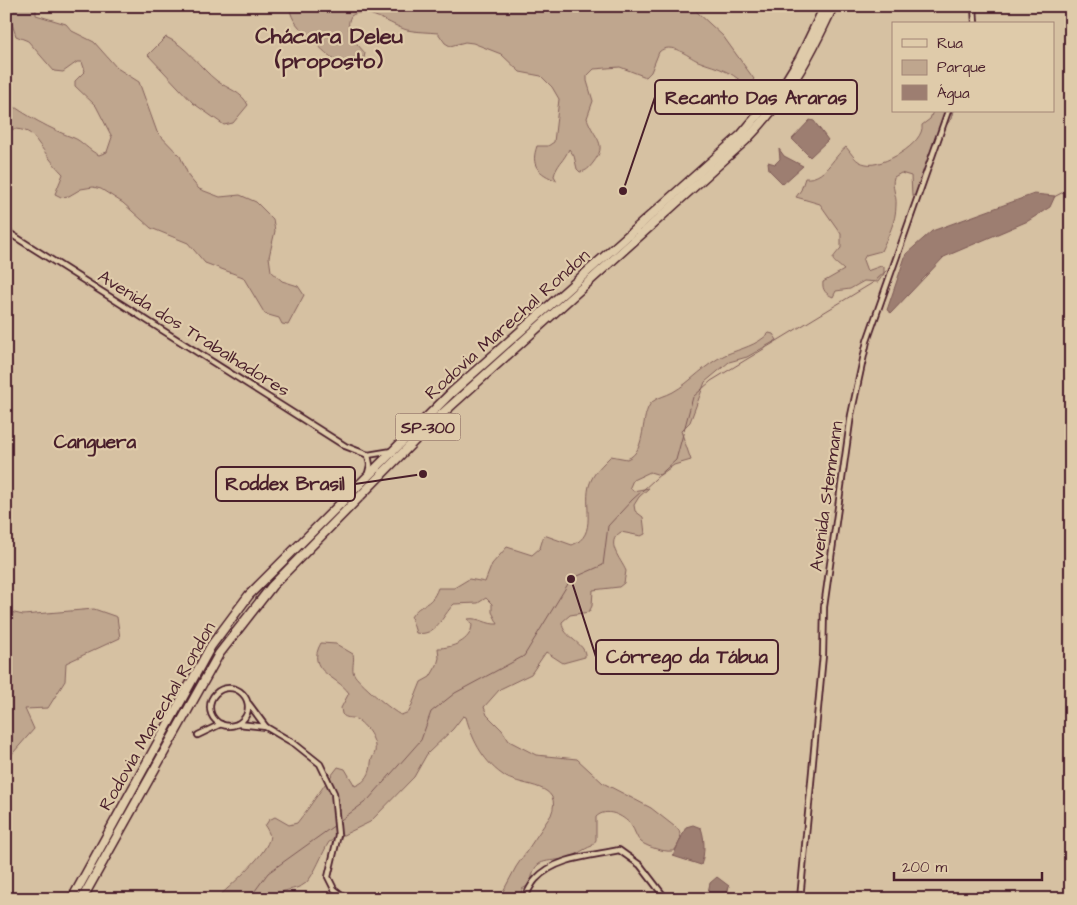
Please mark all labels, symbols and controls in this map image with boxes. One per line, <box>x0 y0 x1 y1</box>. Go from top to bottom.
district label: Chácara Deleu (proposto) <box>255 21 403 77</box>
legend <box>892 22 1054 112</box>
text: Rua <box>937 33 963 54</box>
text: Parque <box>937 57 986 78</box>
callout: Recanto Das Araras <box>655 80 857 114</box>
text: Água <box>937 83 970 105</box>
text: Recanto Das Araras <box>665 85 848 112</box>
street label: Rodovia Marechal Rondon <box>419 243 595 405</box>
street label: Avenida dos Trabalhadores <box>93 264 295 403</box>
road number: SP-300 <box>396 414 460 441</box>
street label: Avenida Stemmann <box>804 419 849 573</box>
district label: Canguera <box>54 429 137 457</box>
callout: Roddex Brasil <box>216 467 355 501</box>
text: Roddex Brasil <box>225 471 345 498</box>
street label: Rodovia Marechal Rondon <box>93 617 222 815</box>
callout: Córrego da Tábua <box>596 640 778 674</box>
text: Córrego da Tábua <box>606 644 768 672</box>
scale bar <box>894 850 1042 882</box>
text: 200 m <box>902 857 948 878</box>

